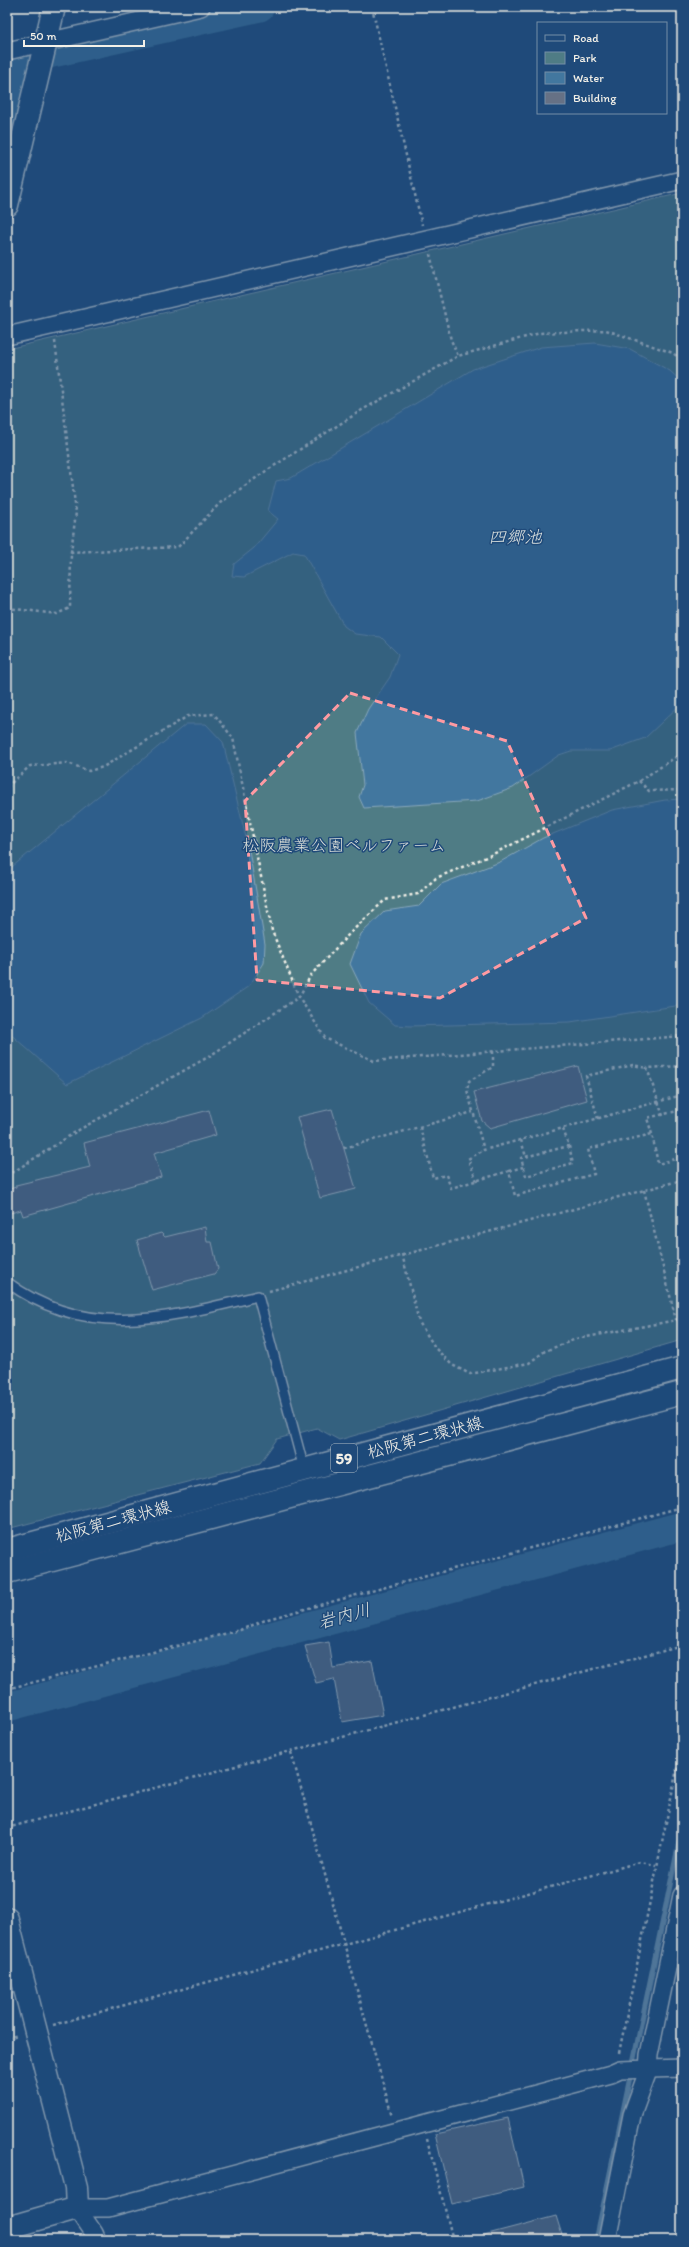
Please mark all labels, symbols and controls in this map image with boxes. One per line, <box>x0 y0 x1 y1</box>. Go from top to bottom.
scale bar <box>24 22 144 48</box>
legend <box>537 22 667 114</box>
text: 50 m <box>30 29 56 43</box>
text: Road <box>573 31 599 45</box>
text: Park <box>573 51 597 65</box>
text: Water <box>573 71 604 85</box>
text: Building <box>573 91 617 105</box>
water label: 四郷池 <box>488 526 543 548</box>
park label: 松阪農業公園ベルファーム <box>242 835 446 855</box>
street label: 松阪第二環状線 <box>365 1412 485 1462</box>
road number: 59 <box>331 1444 357 1472</box>
street label: 松阪第二環状線 <box>53 1496 173 1546</box>
water label: 岩内川 <box>315 1598 373 1634</box>

